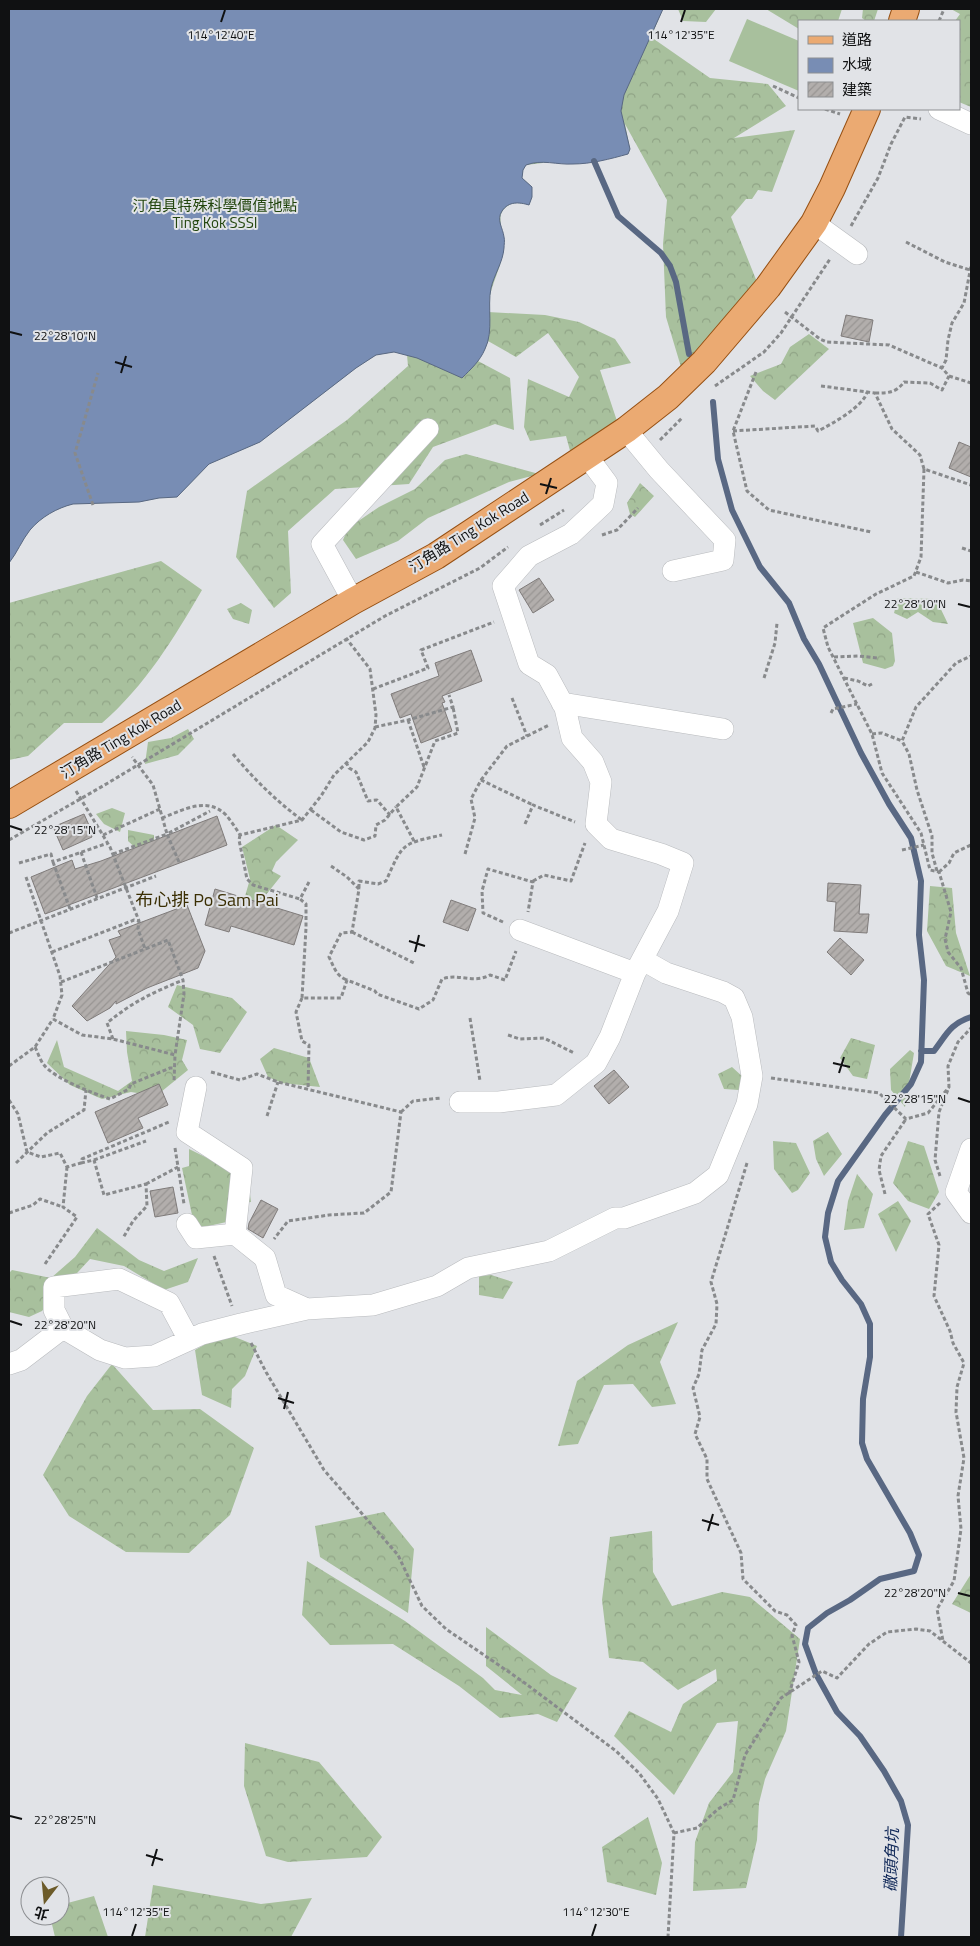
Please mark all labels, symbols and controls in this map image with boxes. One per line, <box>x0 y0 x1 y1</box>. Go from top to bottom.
legend <box>798 20 960 110</box>
text: 114°12'40"E <box>187 25 255 44</box>
text: 114°12'35"E <box>647 25 715 44</box>
text: 道路 <box>842 28 872 51</box>
text: 水域 <box>842 53 872 76</box>
text: 建築 <box>842 78 872 101</box>
park label: 汀角具特殊科學價值地點 Ting Kok SSSI <box>132 194 298 234</box>
text: 22°28'10"N <box>34 326 96 345</box>
street label: 汀角路 Ting Kok Road <box>404 485 533 578</box>
text: 22°28'10"N <box>884 594 946 613</box>
street label: 汀角路 Ting Kok Road <box>56 693 186 784</box>
text: 22°28'15"N <box>34 820 96 839</box>
district label: 布心排 Po Sam Pai <box>135 886 279 913</box>
text: 22°28'15"N <box>884 1089 946 1108</box>
text: 22°28'20"N <box>34 1315 96 1334</box>
text: 22°28'20"N <box>884 1583 946 1602</box>
text: 22°28'25"N <box>34 1810 96 1829</box>
water label: 䃟頭角坑 <box>878 1826 904 1892</box>
north arrow <box>20 1876 70 1926</box>
text: 北 <box>32 1902 51 1926</box>
text: 114°12'35"E <box>102 1902 170 1921</box>
text: 114°12'30"E <box>562 1902 630 1921</box>

